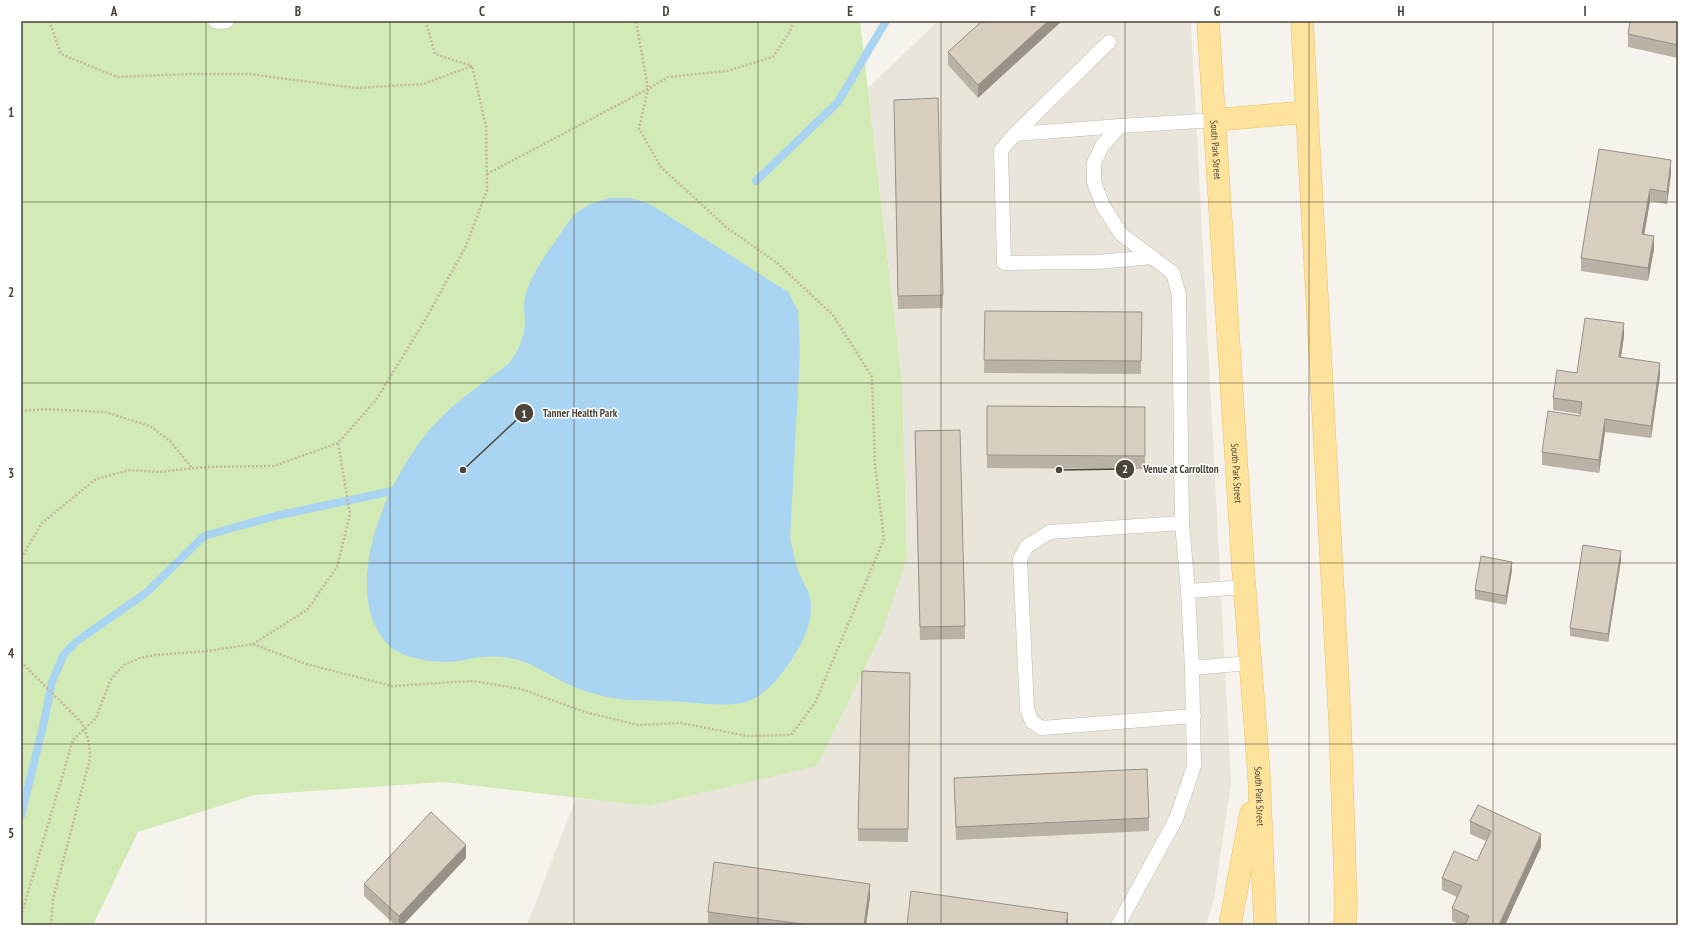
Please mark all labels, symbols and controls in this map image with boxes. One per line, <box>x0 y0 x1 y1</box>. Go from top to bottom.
text: A <box>110 3 118 20</box>
text: B <box>295 3 301 20</box>
text: C <box>479 3 485 20</box>
text: D <box>663 3 670 20</box>
text: E <box>847 3 853 20</box>
text: F <box>1030 3 1036 20</box>
text: G <box>1214 3 1221 20</box>
text: H <box>1398 3 1405 20</box>
text: I <box>1583 3 1587 20</box>
text: 1 <box>8 104 14 121</box>
street label: South Park Street <box>1207 120 1224 180</box>
text: 2 <box>8 284 14 301</box>
callout: Tanner Health Park <box>514 402 625 425</box>
text: 1 <box>521 406 527 421</box>
text: Tanner Health Park <box>543 406 618 420</box>
street label: South Park Street <box>1228 443 1245 504</box>
callout: Venue at Carrollton <box>1115 458 1227 481</box>
text: 2 <box>1122 461 1128 476</box>
text: Venue at Carrollton <box>1142 462 1219 476</box>
text: 3 <box>8 465 14 482</box>
text: 4 <box>8 645 15 662</box>
street label: South Park Street <box>1251 766 1267 827</box>
text: 5 <box>8 825 14 842</box>

